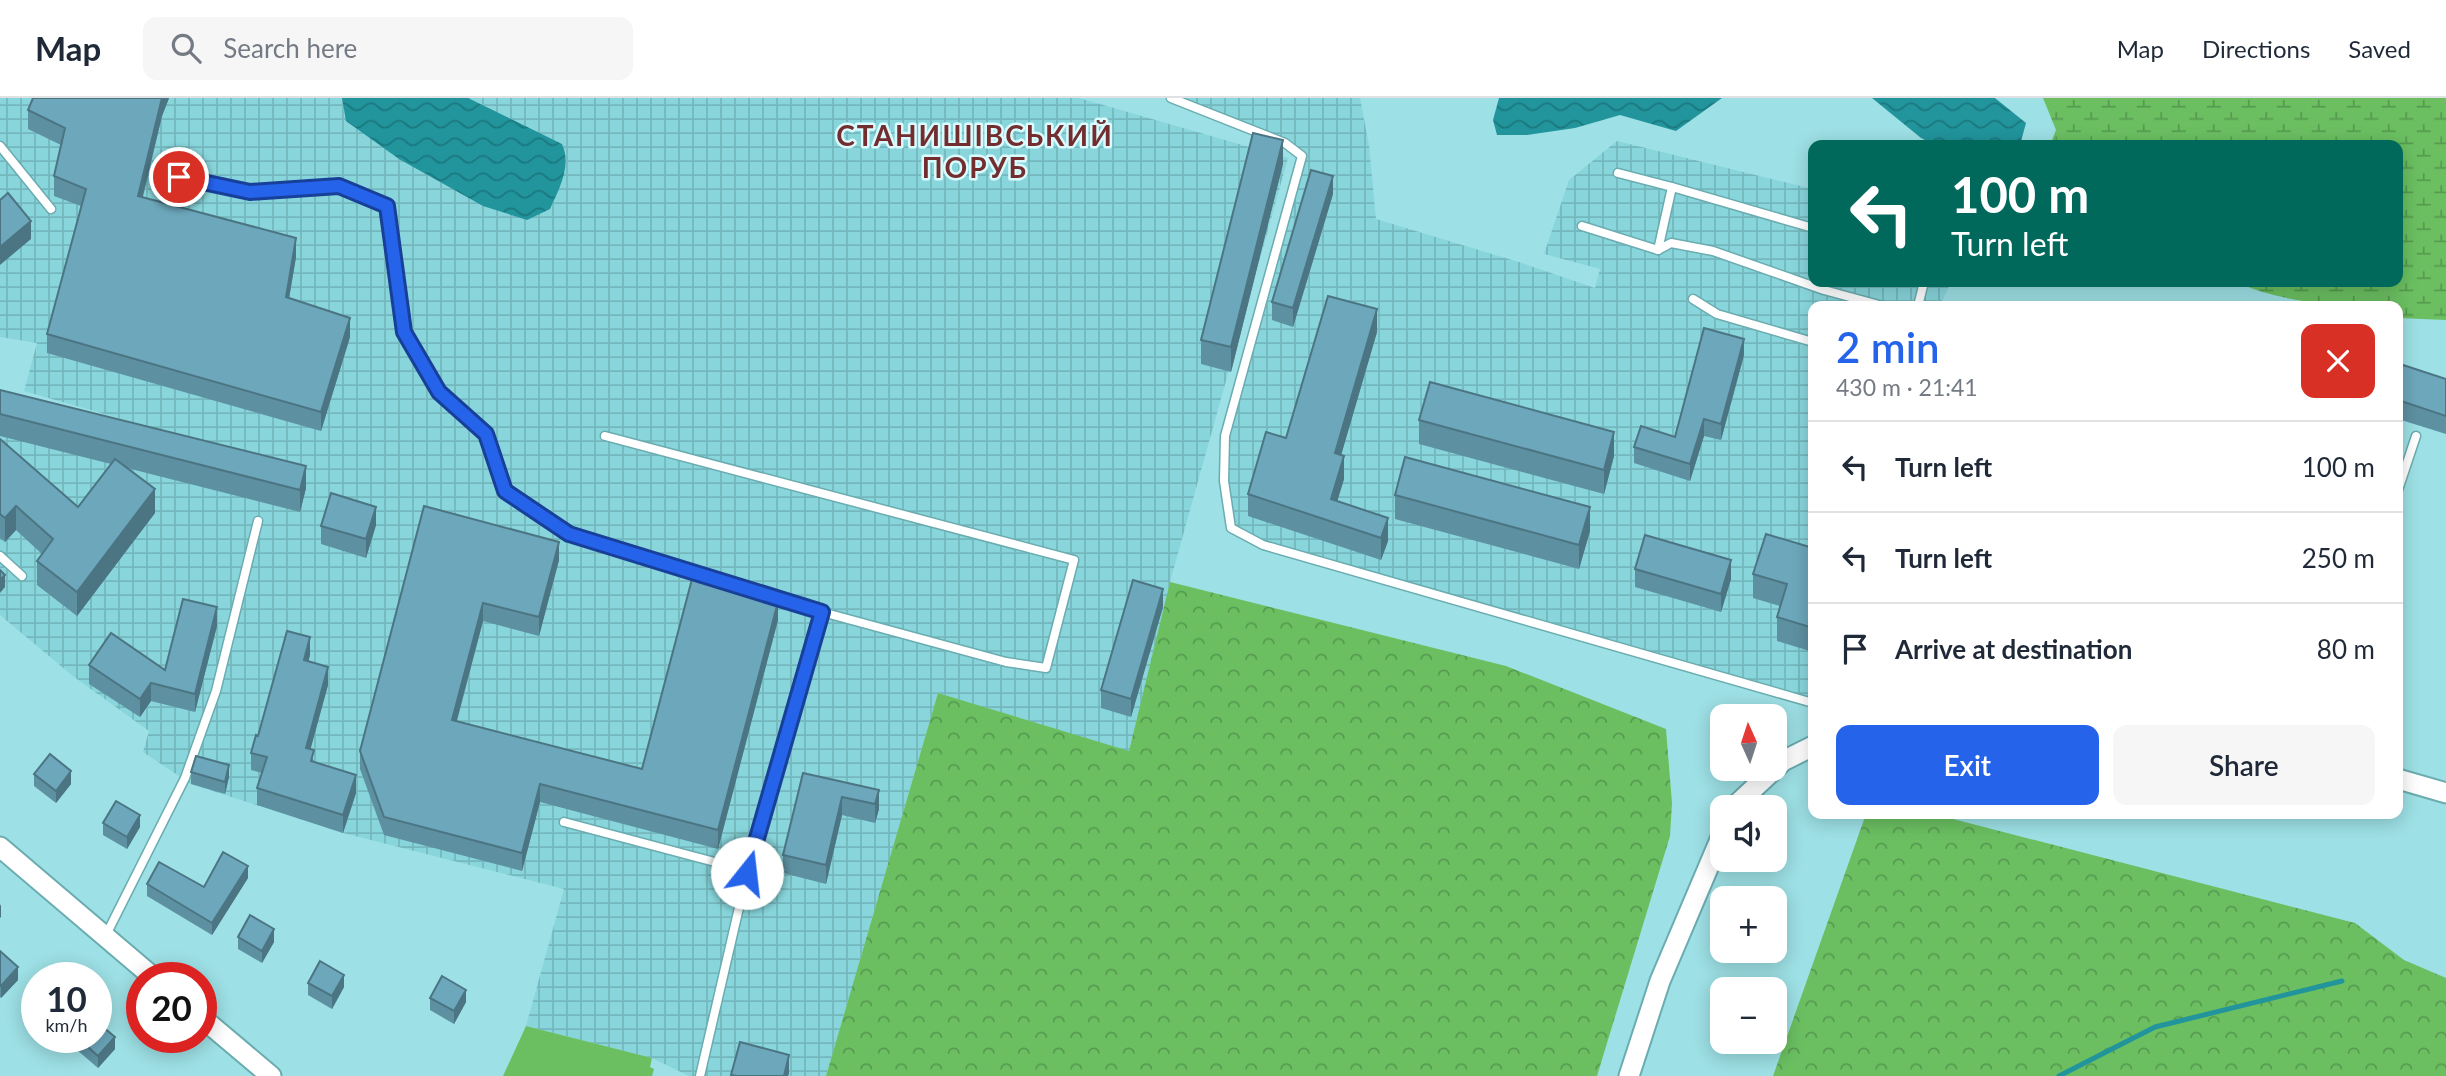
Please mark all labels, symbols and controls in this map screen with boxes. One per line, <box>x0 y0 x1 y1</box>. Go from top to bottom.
search box <box>143 17 633 80</box>
text: Map <box>35 28 101 68</box>
icon: search <box>167 29 205 67</box>
text: Search here <box>223 32 357 64</box>
text: Map <box>2117 34 2164 63</box>
text: Directions <box>2202 34 2310 63</box>
text: Saved <box>2348 34 2411 63</box>
district label: СТАНИШІВСЬКИЙ ПОРУБ <box>836 118 1114 184</box>
pin <box>149 147 209 207</box>
icon: arrive <box>160 158 198 196</box>
text: 100 m <box>1951 165 2089 223</box>
icon: left <box>1836 168 1927 259</box>
text: Turn left <box>1951 224 2068 263</box>
text: 2 min <box>1836 322 1940 372</box>
button: close <box>2301 324 2375 398</box>
text: 430 m · 21:41 <box>1836 373 1978 401</box>
icon: left <box>1836 448 1874 486</box>
text: Turn left <box>1895 451 1992 483</box>
text: 100 m <box>2302 451 2375 483</box>
icon: left <box>1836 539 1874 577</box>
text: Turn left <box>1895 542 1992 574</box>
text: 250 m <box>2302 542 2375 574</box>
icon: arrive <box>1836 630 1874 668</box>
text: Arrive at destination <box>1895 633 2132 665</box>
text: 80 m <box>2317 633 2375 665</box>
north arrow <box>1710 704 1787 780</box>
map controls <box>1710 704 1787 1054</box>
button: Exit <box>1836 725 2099 805</box>
button: Share <box>2113 725 2375 805</box>
button: sound <box>1710 795 1787 872</box>
position arrow <box>710 836 784 910</box>
button: + <box>1710 886 1787 963</box>
speed limit sign: 20 <box>126 962 217 1053</box>
text: 10 <box>46 977 87 1019</box>
button: − <box>1710 977 1787 1054</box>
text: km/h <box>45 1014 88 1036</box>

